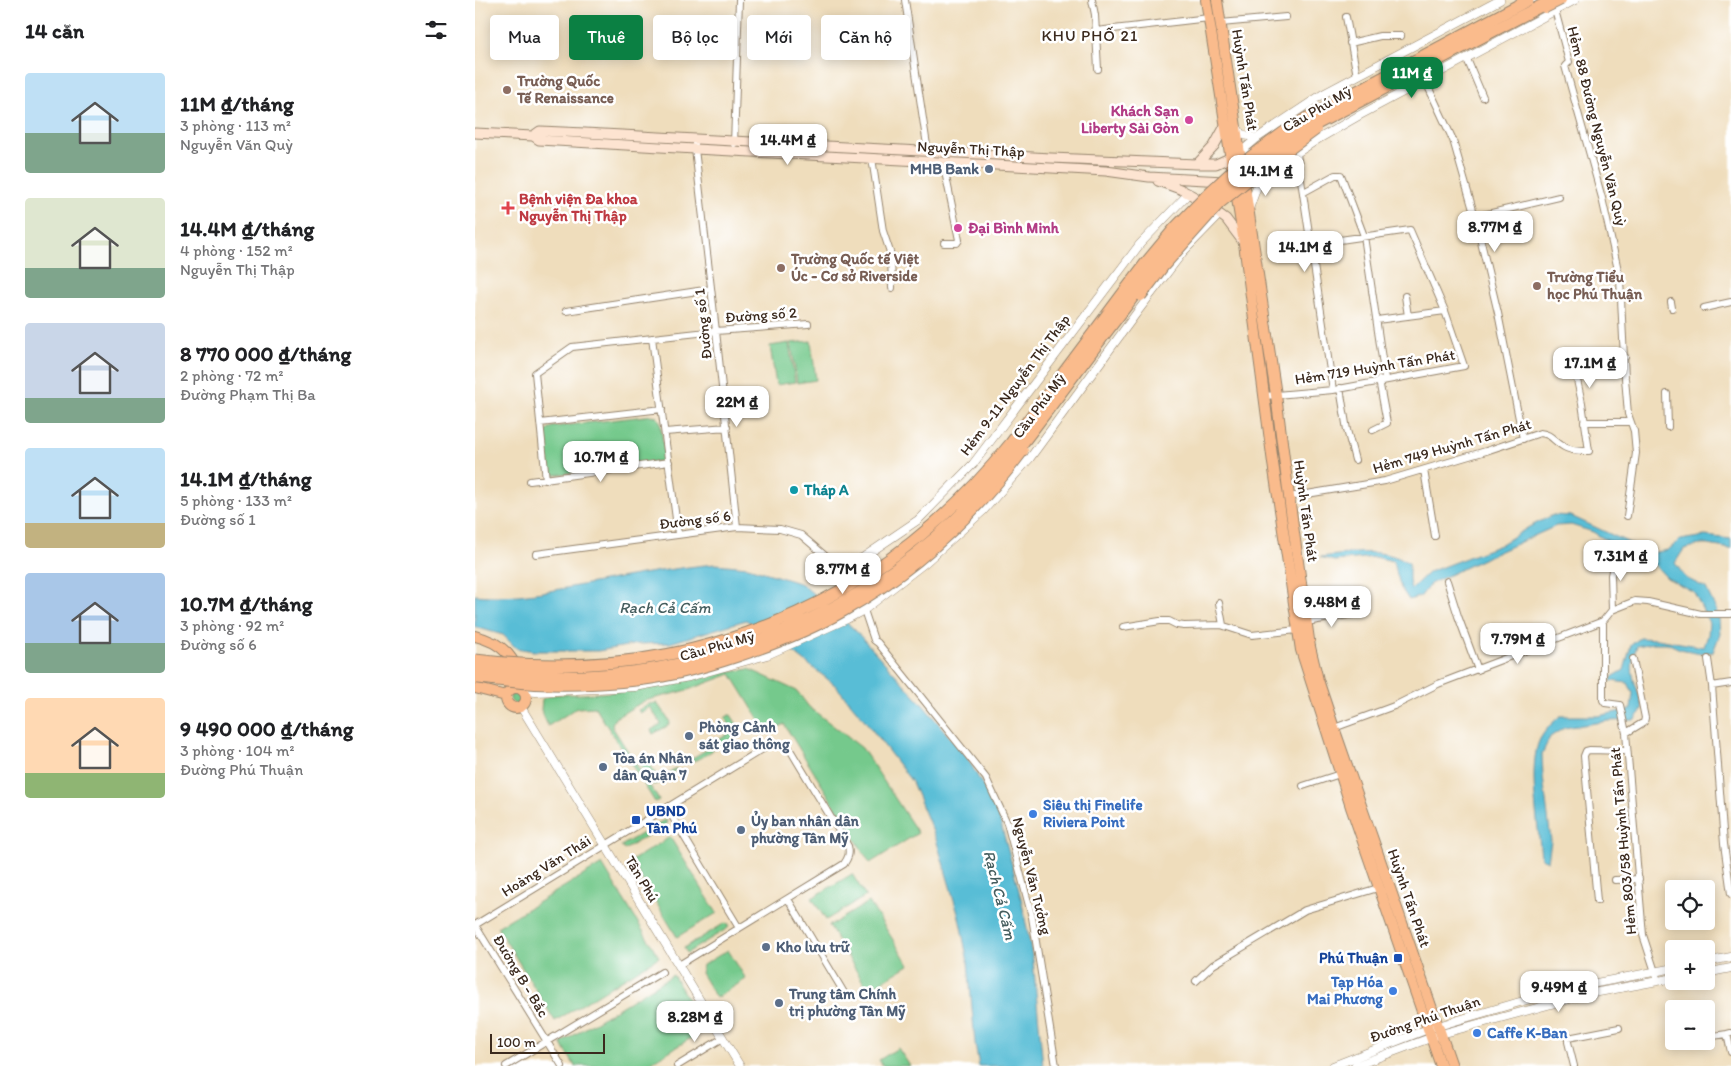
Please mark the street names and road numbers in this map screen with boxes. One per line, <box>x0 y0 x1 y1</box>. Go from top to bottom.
street label: Hẻm 88 Đường Nguyễn Văn Quỳ <box>1563 24 1631 228</box>
street label: Huỳnh Tấn Phát <box>1228 28 1262 133</box>
street label: Cầu Phú Mỹ <box>1279 82 1355 136</box>
street label: Nguyễn Thị Thập <box>917 137 1025 161</box>
street label: Đường số 1 <box>690 288 716 360</box>
street label: Đường số 2 <box>724 304 798 326</box>
street label: Hẻm 9-11 Nguyễn Thị Thập <box>956 311 1074 459</box>
street label: Hẻm 719 Huỳnh Tấn Phát <box>1294 345 1457 389</box>
street label: Cầu Phú Mỹ <box>1009 370 1069 442</box>
street label: Hẻm 749 Huỳnh Tấn Phát <box>1371 415 1534 477</box>
street label: Huỳnh Tấn Phát <box>1290 459 1322 564</box>
street label: Đường số 6 <box>658 507 732 533</box>
street label: Cầu Phú Mỹ <box>678 627 756 665</box>
street label: Hẻm 803/58 Huỳnh Tấn Phát <box>1606 746 1640 935</box>
street label: Nguyễn Văn Tưởng <box>1009 815 1055 937</box>
street label: Hoàng Văn Thái <box>498 831 594 901</box>
street label: Huỳnh Tấn Phát <box>1384 846 1434 950</box>
street label: Tân Phú <box>621 852 663 906</box>
street label: Đường B - Bắc <box>489 931 553 1021</box>
street label: Đường Phú Thuận <box>1367 992 1483 1046</box>

